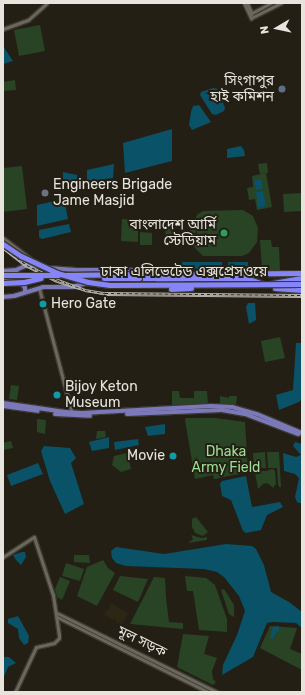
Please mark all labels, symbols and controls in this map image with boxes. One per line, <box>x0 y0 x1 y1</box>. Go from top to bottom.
north arrow <box>257 8 297 48</box>
text: N <box>258 25 272 35</box>
place label: সিংগাপুর হাই কমিশন <box>210 73 274 106</box>
marker: সিংগাপুর হাই কমিশন <box>277 84 287 94</box>
place label: Engineers Brigade Jame Masjid <box>53 177 172 210</box>
marker: Engineers Brigade Jame Masjid <box>40 188 50 198</box>
place label: বাংলাদেশ আর্মি স্টেডিয়াম <box>130 217 216 250</box>
marker: বাংলাদেশ আর্মি স্টেডিয়াম <box>219 228 229 238</box>
street label: ঢাকা এলিভেটেড এক্সপ্রেসওয়ে <box>101 264 267 280</box>
place label: Hero Gate <box>51 296 116 312</box>
marker: Hero Gate <box>38 299 48 309</box>
place label: Bijoy Keton Museum <box>65 379 138 412</box>
marker: Bijoy Keton Museum <box>52 390 62 400</box>
park label: Dhaka Army Field <box>191 444 261 476</box>
place label: Movie <box>127 448 165 464</box>
marker: Movie <box>168 451 178 461</box>
street label: মূল সড়ক <box>115 623 169 661</box>

